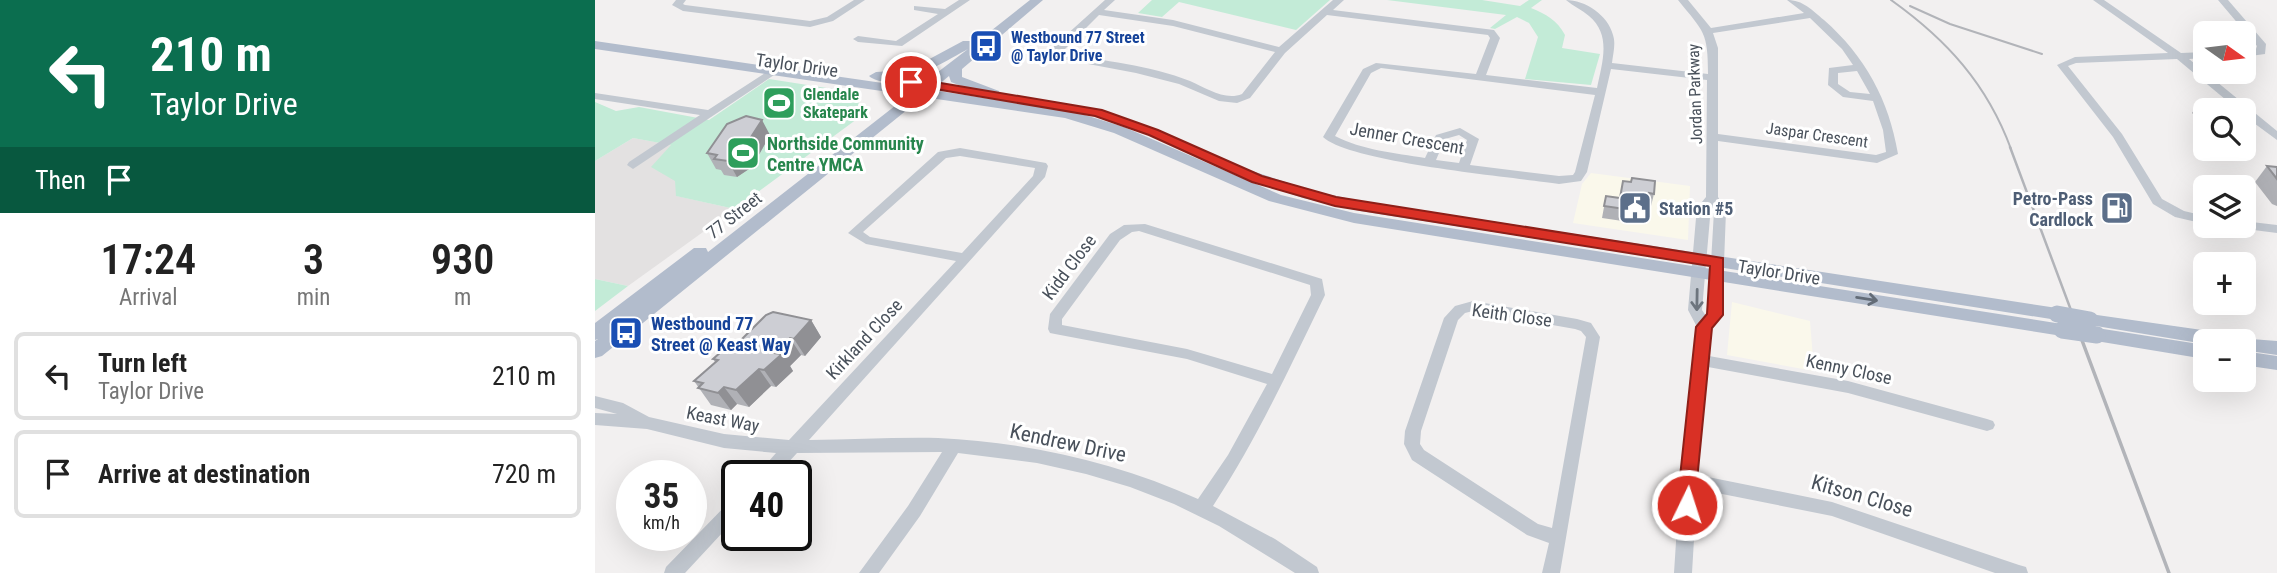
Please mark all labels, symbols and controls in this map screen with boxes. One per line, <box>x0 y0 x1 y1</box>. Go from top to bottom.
north arrow <box>2193 21 2256 84</box>
map controls <box>2193 21 2256 392</box>
text: 210 m <box>150 26 272 83</box>
bus stop icon: Westbound 77 Street @ Taylor Drive <box>967 27 1005 65</box>
icon: left <box>35 28 126 119</box>
place label: Westbound 77 Street @ Taylor Drive <box>1011 28 1145 65</box>
street label: Jordan Parkway <box>1684 43 1706 145</box>
street label: Taylor Drive <box>754 49 840 81</box>
pin <box>881 52 941 112</box>
icon: arrive <box>892 63 930 101</box>
sports icon: Glendale Skatepark <box>760 84 798 122</box>
text: Taylor Drive <box>150 85 298 123</box>
place label: Glendale Skatepark <box>803 85 868 122</box>
button: search <box>2193 98 2256 161</box>
street label: Jenner Crescent <box>1348 118 1466 158</box>
street label: Jaspar Crescent <box>1765 118 1869 152</box>
place label: Northside Community Centre YMCA <box>767 133 924 175</box>
sports icon: Northside Community Centre YMCA <box>724 134 762 172</box>
icon: arrive <box>100 161 138 199</box>
text: Then <box>35 165 86 195</box>
button: layers <box>2193 175 2256 238</box>
street label: 77 Street <box>702 187 766 243</box>
place label: Petro-Pass Cardlock <box>2013 188 2093 230</box>
public building icon: Station #5 <box>1616 189 1654 227</box>
fuel station icon: Petro-Pass Cardlock <box>2098 189 2136 227</box>
place label: Station #5 <box>1659 198 1733 219</box>
street label: Kidd Close <box>1038 230 1100 304</box>
text: 17:24 <box>101 235 196 284</box>
text: 3 <box>303 235 324 284</box>
text: 930 <box>431 235 494 284</box>
button: + <box>2193 252 2256 315</box>
street label: Taylor Drive <box>1736 255 1822 289</box>
text: Arrival <box>119 284 178 311</box>
text: min <box>297 284 330 311</box>
text: m <box>454 284 471 311</box>
one-way arrow <box>1690 288 1703 311</box>
one-way arrow <box>1855 293 1878 306</box>
street label: Kirkland Close <box>822 295 906 383</box>
street label: Keith Close <box>1471 299 1553 331</box>
place label: Westbound 77 Street @ Keast Way <box>651 313 791 355</box>
bus stop icon: Westbound 77 Street @ Keast Way <box>607 314 645 352</box>
button: − <box>2193 329 2256 392</box>
text: Turn left <box>98 348 187 378</box>
street label: Kenny Close <box>1804 350 1894 388</box>
icon: left <box>39 357 77 395</box>
text: 210 m <box>492 361 556 391</box>
text: Taylor Drive <box>98 378 204 405</box>
street label: Keast Way <box>685 402 762 436</box>
street label: Kendrew Drive <box>1008 419 1128 467</box>
icon: arrive <box>39 455 77 493</box>
text: Arrive at destination <box>98 459 310 489</box>
text: 720 m <box>492 459 556 489</box>
speed limit sign: 40 <box>721 460 812 551</box>
position arrow <box>1650 468 1724 542</box>
street label: Kitson Close <box>1809 470 1916 522</box>
text: 35 <box>644 476 679 517</box>
text: km/h <box>643 512 680 533</box>

